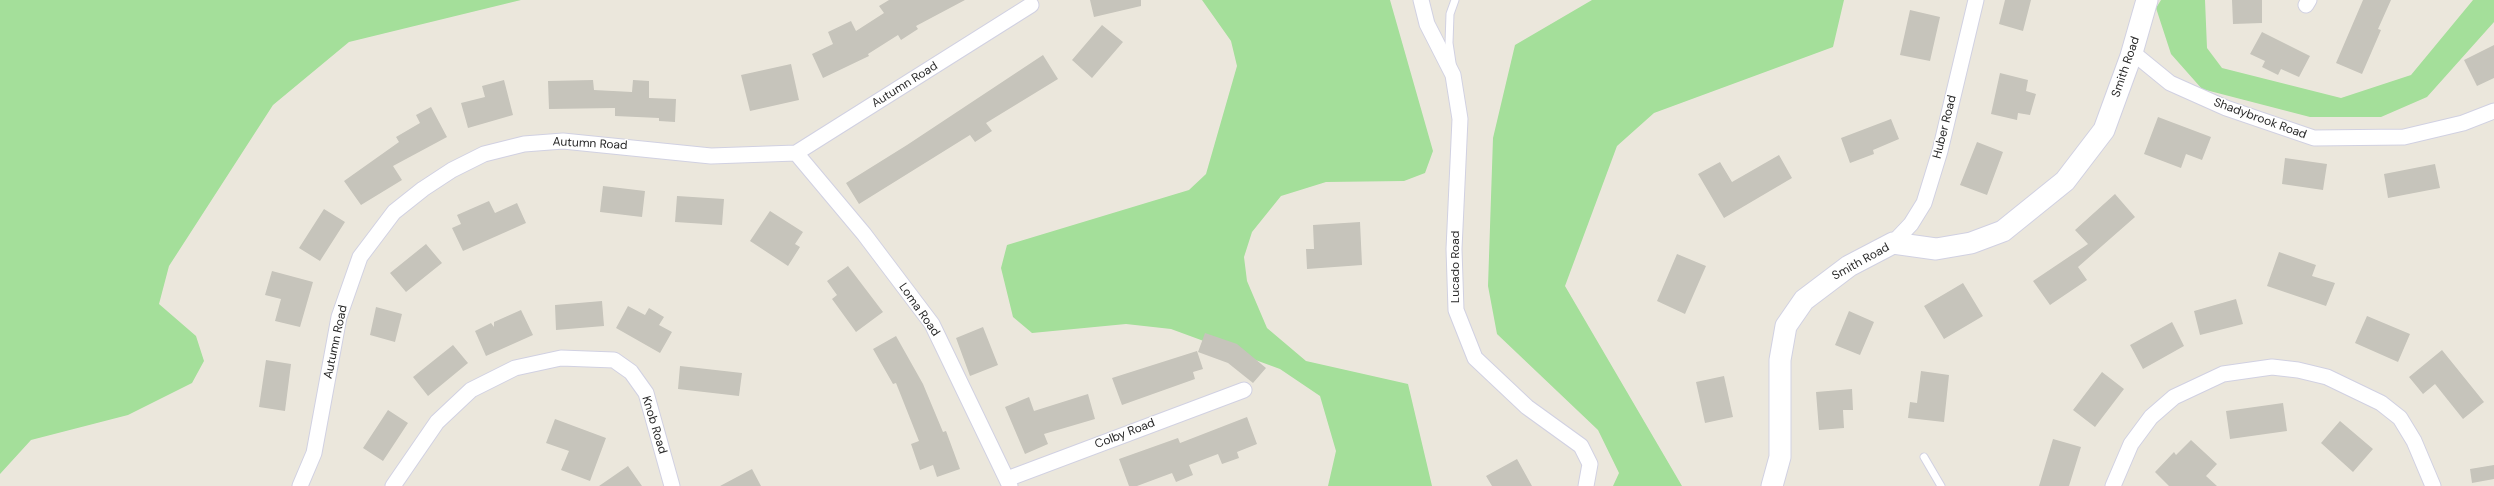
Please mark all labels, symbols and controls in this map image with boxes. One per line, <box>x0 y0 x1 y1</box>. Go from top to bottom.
street label: Smith Road <box>2109 35 2143 99</box>
street label: Autumn Road <box>869 59 941 111</box>
street label: Huber Road <box>1930 94 1960 160</box>
street label: Shadybrook Road <box>2212 96 2308 142</box>
street label: Autumn Road <box>552 135 628 153</box>
street label: Lucado Road <box>1449 231 1463 303</box>
street label: Smith Road <box>1830 240 1892 284</box>
street label: Loma Road <box>895 281 943 339</box>
street label: Autumn Road <box>321 304 351 380</box>
street label: Knob Road <box>638 394 670 456</box>
street label: Colby Road <box>1093 416 1157 452</box>

